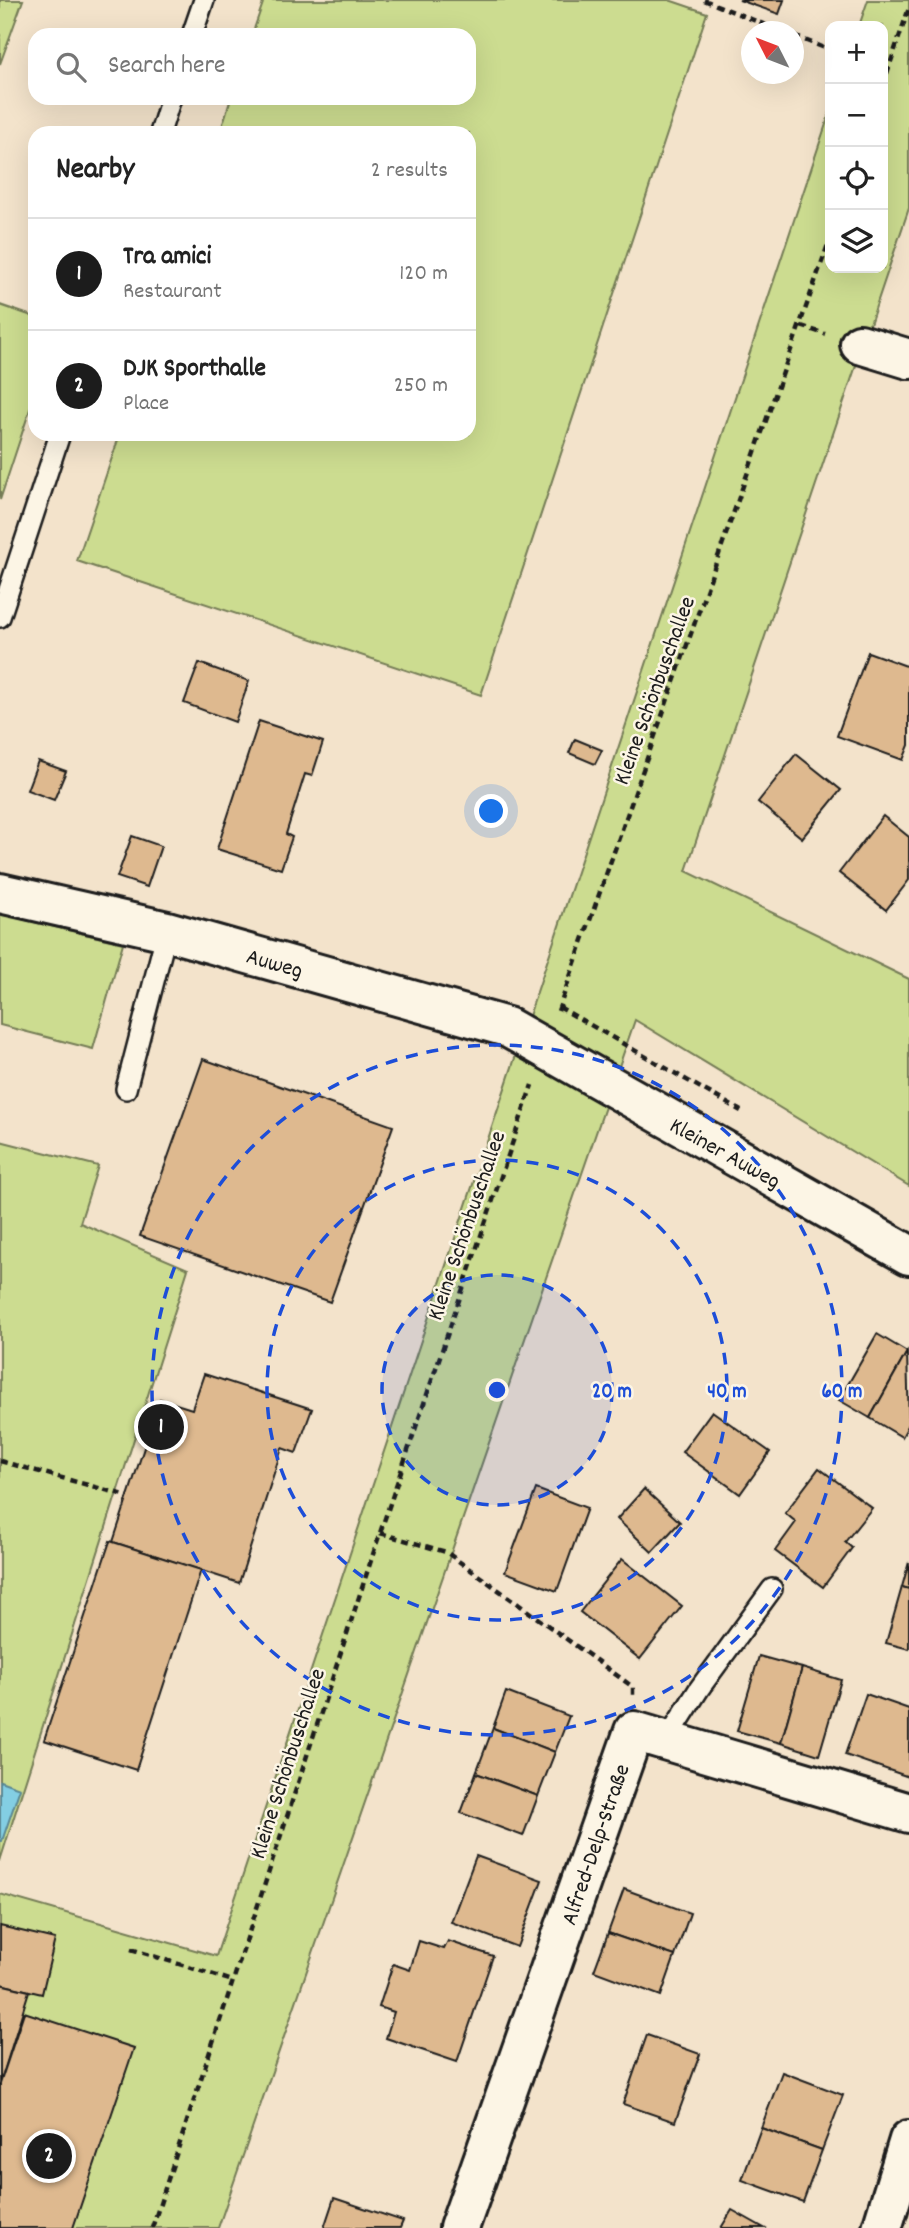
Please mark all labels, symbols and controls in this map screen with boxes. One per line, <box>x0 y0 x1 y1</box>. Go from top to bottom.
north arrow <box>741 21 804 84</box>
map controls <box>825 21 888 273</box>
button: + <box>825 21 888 84</box>
search box <box>28 28 476 105</box>
icon: search <box>52 48 90 86</box>
text: Search here <box>108 48 226 85</box>
button: − <box>825 84 888 147</box>
button: locate <box>825 147 888 210</box>
text: Nearby <box>56 150 134 193</box>
text: 2 results <box>371 155 448 188</box>
button: layers <box>825 210 888 273</box>
text: Tra amici <box>123 239 211 276</box>
text: 1 <box>76 258 82 291</box>
text: 120 m <box>399 258 448 291</box>
text: Restaurant <box>123 276 222 309</box>
text: DJK Sporthalle <box>123 351 266 388</box>
text: 2 <box>74 370 84 403</box>
text: 250 m <box>394 370 448 403</box>
text: Place <box>123 388 169 421</box>
street label: Kleine Schönbuschallee <box>607 592 706 790</box>
your location <box>474 794 508 828</box>
street label: Auweg <box>242 942 306 989</box>
street label: Kleiner Auweg <box>663 1111 786 1199</box>
street label: Kleine Schönbuschallee <box>420 1127 516 1325</box>
centre of rings <box>485 1378 509 1402</box>
text: 20 m <box>592 1378 632 1408</box>
text: 40 m <box>707 1378 747 1408</box>
text: 60 m <box>822 1378 862 1408</box>
pin: 1 <box>138 1401 184 1453</box>
street label: Kleine Schönbuschallee <box>243 1665 336 1864</box>
street label: Alfred-Delp-Straße <box>554 1760 640 1930</box>
pin: 2 <box>26 2130 72 2182</box>

